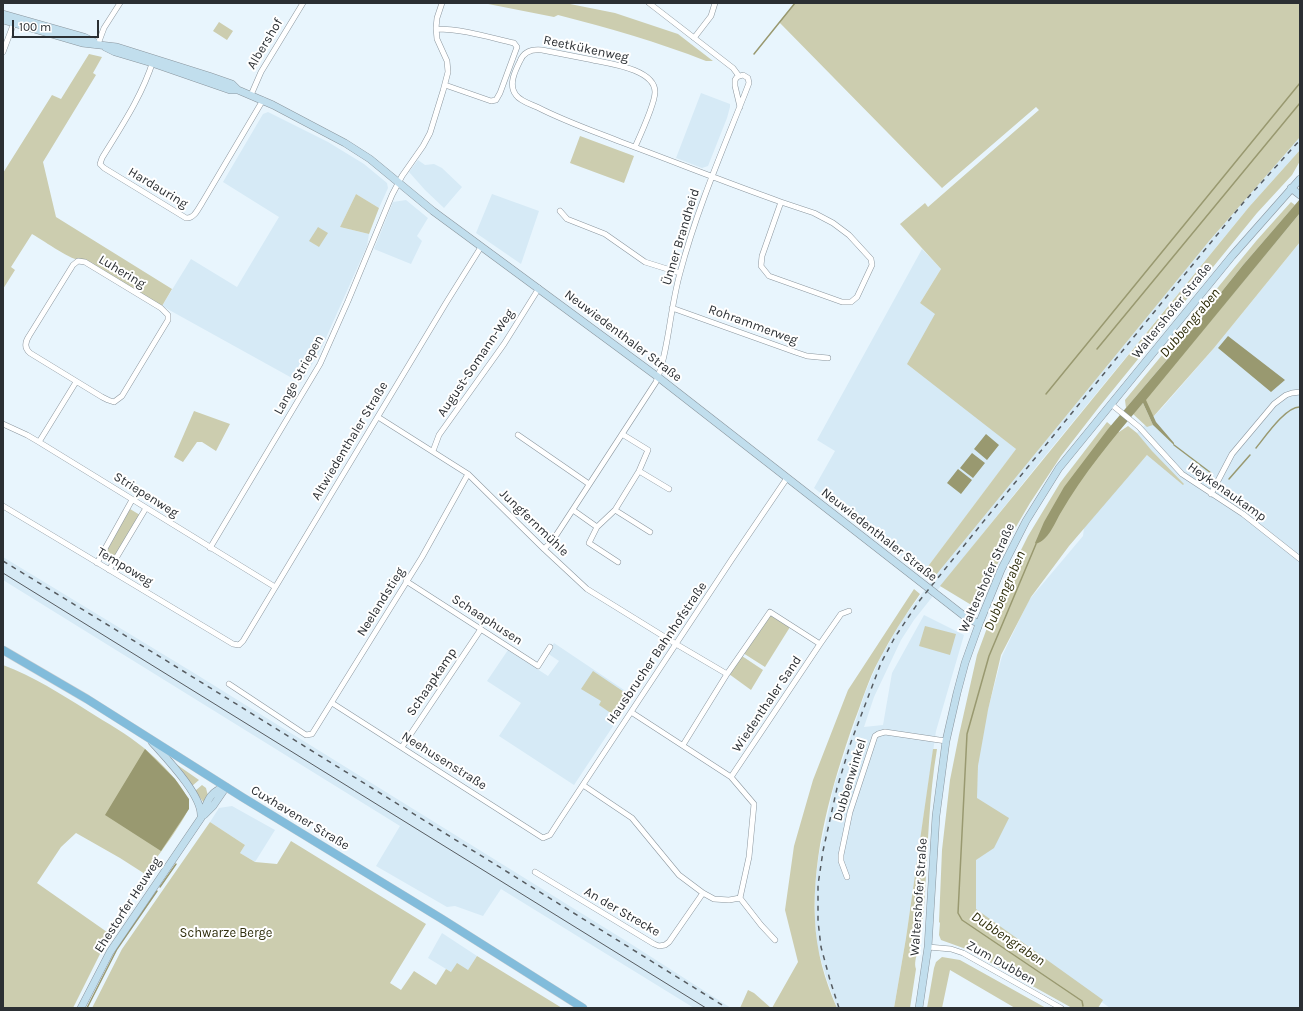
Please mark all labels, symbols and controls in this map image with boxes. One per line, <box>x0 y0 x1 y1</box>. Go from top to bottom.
scale bar <box>14 12 101 38</box>
street label: Albershof <box>244 16 286 72</box>
text: 100 m <box>19 20 51 34</box>
street label: Reetkükenweg <box>542 32 630 66</box>
street label: Hardauring <box>125 164 191 212</box>
street label: Ünner Brandheid <box>659 187 703 287</box>
street label: Luhering <box>96 252 148 292</box>
street label: Waltershofer Straße <box>1129 260 1215 362</box>
water label: Dubbengraben <box>1156 285 1224 361</box>
street label: Neuwiedenthaler Straße <box>561 287 685 385</box>
street label: Rohrammerweg <box>706 302 800 348</box>
street label: August-Somann-Weg <box>434 306 518 420</box>
street label: Lange Striepen <box>271 333 327 417</box>
street label: Altwiedenthaler Straße <box>308 379 392 503</box>
street label: Heykenaukamp <box>1185 459 1269 525</box>
street label: Striepenweg <box>111 469 181 521</box>
street label: Neuwiedenthaler Straße <box>818 485 940 585</box>
street label: Jungfernmühle <box>496 486 572 560</box>
street label: Waltershofer Straße <box>956 521 1018 635</box>
street label: Tempoweg <box>94 544 156 590</box>
water label: Dubbengraben <box>981 549 1029 633</box>
street label: Neelandstieg <box>354 565 408 639</box>
street label: Hausbrucher Bahnhofstraße <box>604 579 710 727</box>
street label: Schaaphusen <box>449 591 525 649</box>
street label: Schaapkamp <box>404 645 460 719</box>
street label: Wiedenthaler Sand <box>729 653 805 755</box>
street label: Neehusenstraße <box>399 729 489 793</box>
street label: Dubbenwinkel <box>830 737 870 823</box>
street label: Cuxhavener Straße <box>248 782 352 854</box>
street label: Waltershofer Straße <box>907 837 931 957</box>
street label: Ehestorfer Heuweg <box>91 854 165 956</box>
street label: An der Strecke <box>581 884 663 940</box>
water label: Dubbengraben <box>968 908 1048 970</box>
park label: Schwarze Berge <box>180 925 272 941</box>
street label: Zum Dubben <box>963 937 1039 989</box>

